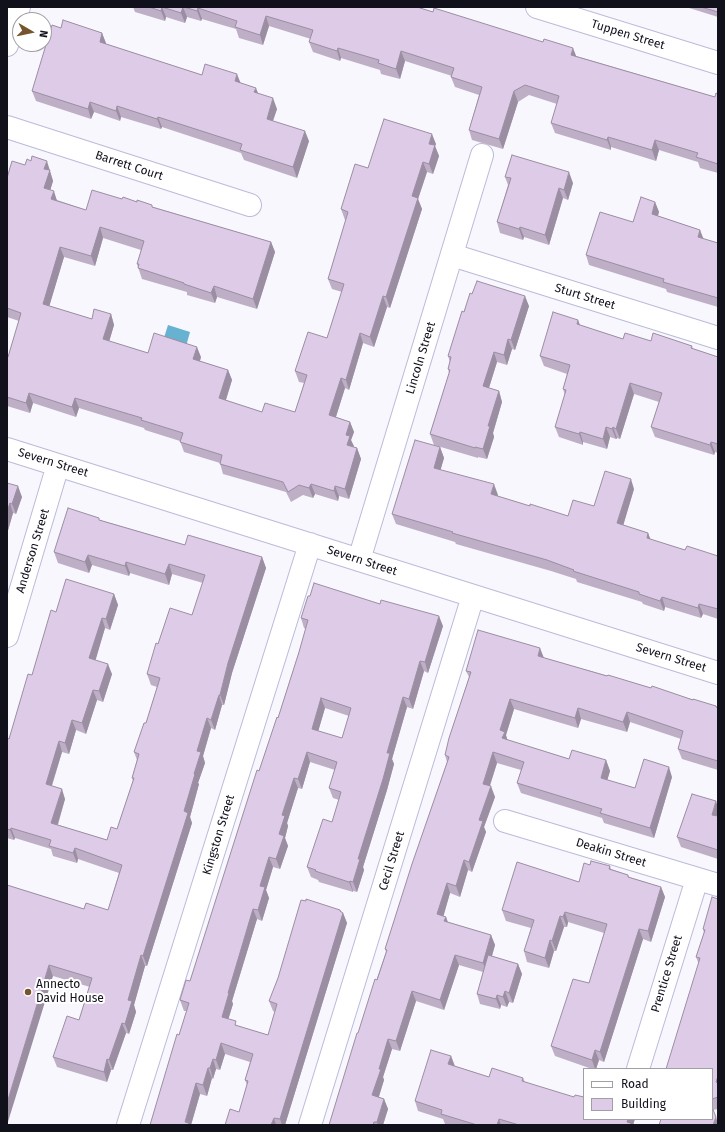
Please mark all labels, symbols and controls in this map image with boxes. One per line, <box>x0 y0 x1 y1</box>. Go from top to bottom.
north arrow <box>12 12 52 52</box>
street label: Tuppen Street <box>589 17 667 53</box>
text: N <box>36 29 50 38</box>
street label: Barrett Court <box>93 148 165 184</box>
street label: Sturt Street <box>553 281 617 313</box>
street label: Lincoln Street <box>403 320 439 396</box>
street label: Severn Street <box>16 445 90 481</box>
street label: Anderson Street <box>13 507 53 595</box>
street label: Severn Street <box>325 543 399 579</box>
street label: Severn Street <box>634 640 708 676</box>
street label: Kingston Street <box>200 793 238 877</box>
street label: Cecil Street <box>376 830 408 892</box>
street label: Deakin Street <box>574 835 648 871</box>
street label: Prentice Street <box>648 934 686 1014</box>
place label: Annecto David House <box>36 978 104 1006</box>
marker: Annecto David House <box>23 987 33 997</box>
legend <box>583 1068 713 1120</box>
text: Road <box>621 1077 649 1091</box>
text: Building <box>621 1097 666 1111</box>

